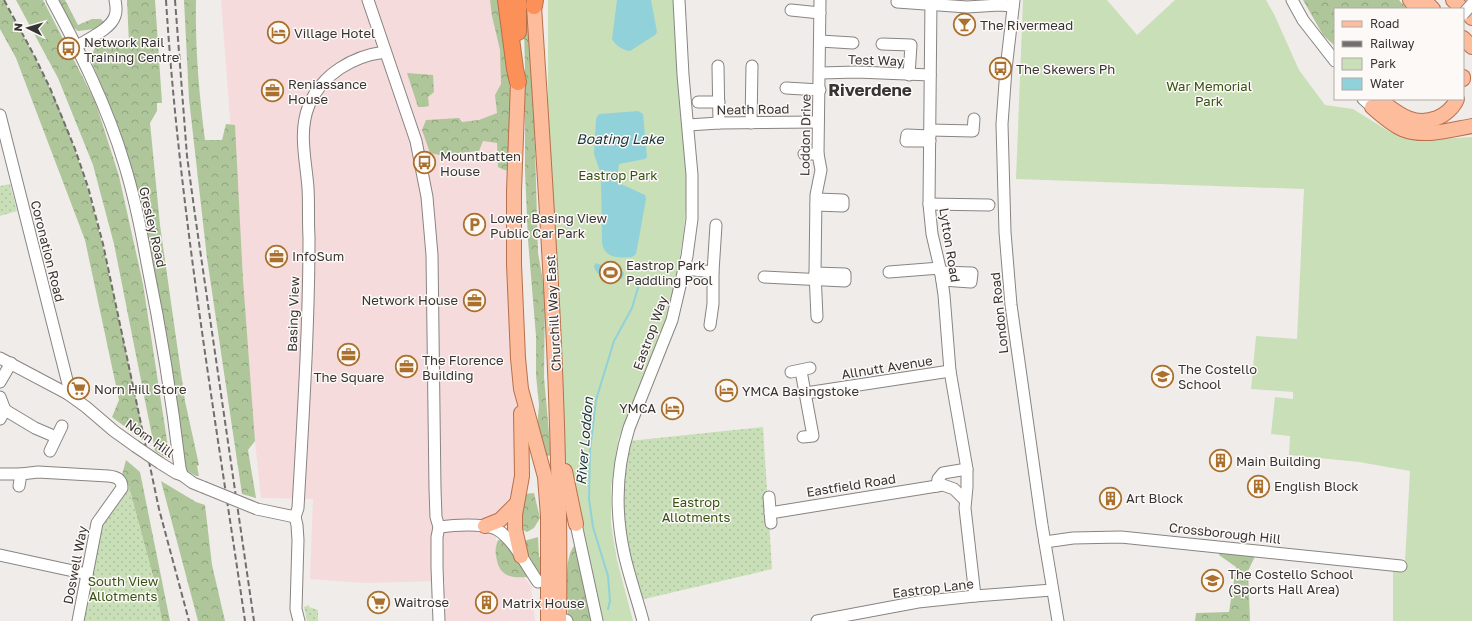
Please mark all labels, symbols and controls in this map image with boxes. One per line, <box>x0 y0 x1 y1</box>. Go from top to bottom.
north arrow <box>8 8 48 48</box>
legend <box>1334 8 1464 100</box>
bar icon: The Rivermead <box>951 12 977 38</box>
text: Road <box>1370 16 1399 31</box>
place label: The Rivermead <box>980 17 1073 33</box>
hotel icon: Village Hotel <box>265 20 291 46</box>
text: N <box>11 22 24 32</box>
place label: Village Hotel <box>294 25 375 41</box>
place label: Network Rail Training Centre <box>84 34 179 65</box>
bus stop icon: Network Rail Training Centre <box>56 36 82 62</box>
text: Railway <box>1370 36 1415 51</box>
street label: Test Way <box>848 51 905 69</box>
bus stop icon: The Skewers Ph <box>988 56 1014 82</box>
text: Park <box>1370 56 1396 71</box>
place label: The Skewers Ph <box>1016 61 1115 77</box>
place label: Reniassance House <box>288 76 367 107</box>
text: Water <box>1370 76 1404 91</box>
office icon: Reniassance House <box>259 78 285 104</box>
park label: War Memorial Park <box>1166 78 1252 109</box>
district label: Riverdene <box>828 79 912 100</box>
street label: Loddon Drive <box>796 94 814 176</box>
street label: Neath Road <box>716 100 790 118</box>
water label: Boating Lake <box>576 130 665 147</box>
place label: Mountbatten House <box>440 148 521 179</box>
bus stop icon: Mountbatten House <box>412 150 438 176</box>
park label: Eastrop Park <box>578 167 658 183</box>
street label: Gresley Road <box>136 185 170 269</box>
street label: Coronation Road <box>28 199 68 303</box>
street label: Lytton Road <box>936 207 964 283</box>
place label: Lower Basing View Public Car Park <box>490 210 607 241</box>
parking icon: Lower Basing View Public Car Park <box>461 212 487 238</box>
office icon: InfoSum <box>263 243 289 269</box>
place label: InfoSum <box>292 248 344 264</box>
street label: Churchill Way East <box>542 254 564 372</box>
place label: Eastrop Park Paddling Pool <box>626 257 713 288</box>
sports icon: Eastrop Park Paddling Pool <box>597 259 623 285</box>
street label: London Road <box>987 271 1011 355</box>
street label: Basing View <box>284 275 302 352</box>
office icon: Network House <box>461 287 487 313</box>
place label: Network House <box>361 292 458 308</box>
street label: Eastrop Way <box>629 293 671 372</box>
office icon: The Square <box>336 342 362 368</box>
place label: The Florence Building <box>422 352 504 383</box>
street label: Allnutt Avenue <box>840 352 934 382</box>
office icon: The Florence Building <box>394 354 420 380</box>
place label: The Costello School <box>1178 361 1257 392</box>
school or university icon: The Costello School <box>1149 363 1175 389</box>
place label: The Square <box>314 369 384 385</box>
supermarket icon: Norn Hill Store <box>66 376 92 402</box>
hotel icon: YMCA Basingstoke <box>714 378 740 404</box>
place label: Norn Hill Store <box>94 381 186 397</box>
place label: YMCA Basingstoke <box>742 383 859 399</box>
water label: River Loddon <box>572 395 596 486</box>
hotel icon: YMCA <box>659 395 685 421</box>
place label: YMCA <box>619 400 656 416</box>
street label: Norn Hill <box>123 415 177 461</box>
building icon: Main Building <box>1208 448 1234 474</box>
place label: Main Building <box>1236 453 1321 469</box>
street label: Eastfield Road <box>805 470 897 500</box>
building icon: English Block <box>1245 473 1271 499</box>
place label: English Block <box>1274 478 1359 494</box>
building icon: Art Block <box>1098 485 1124 511</box>
place label: Art Block <box>1126 490 1184 506</box>
park label: Eastrop Allotments <box>662 494 730 525</box>
street label: Crossborough Hill <box>1168 519 1282 547</box>
street label: Doswell Way <box>60 524 91 606</box>
place label: The Costello School (Sports Hall Area) <box>1228 566 1354 597</box>
school or university icon: The Costello School (Sports Hall Area) <box>1199 568 1225 594</box>
park label: South View Allotments <box>88 573 159 604</box>
street label: Eastrop Lane <box>892 575 974 601</box>
supermarket icon: Waitrose <box>366 589 392 615</box>
building icon: Matrix House <box>474 590 500 616</box>
place label: Waitrose <box>394 594 449 610</box>
place label: Matrix House <box>502 595 585 611</box>

